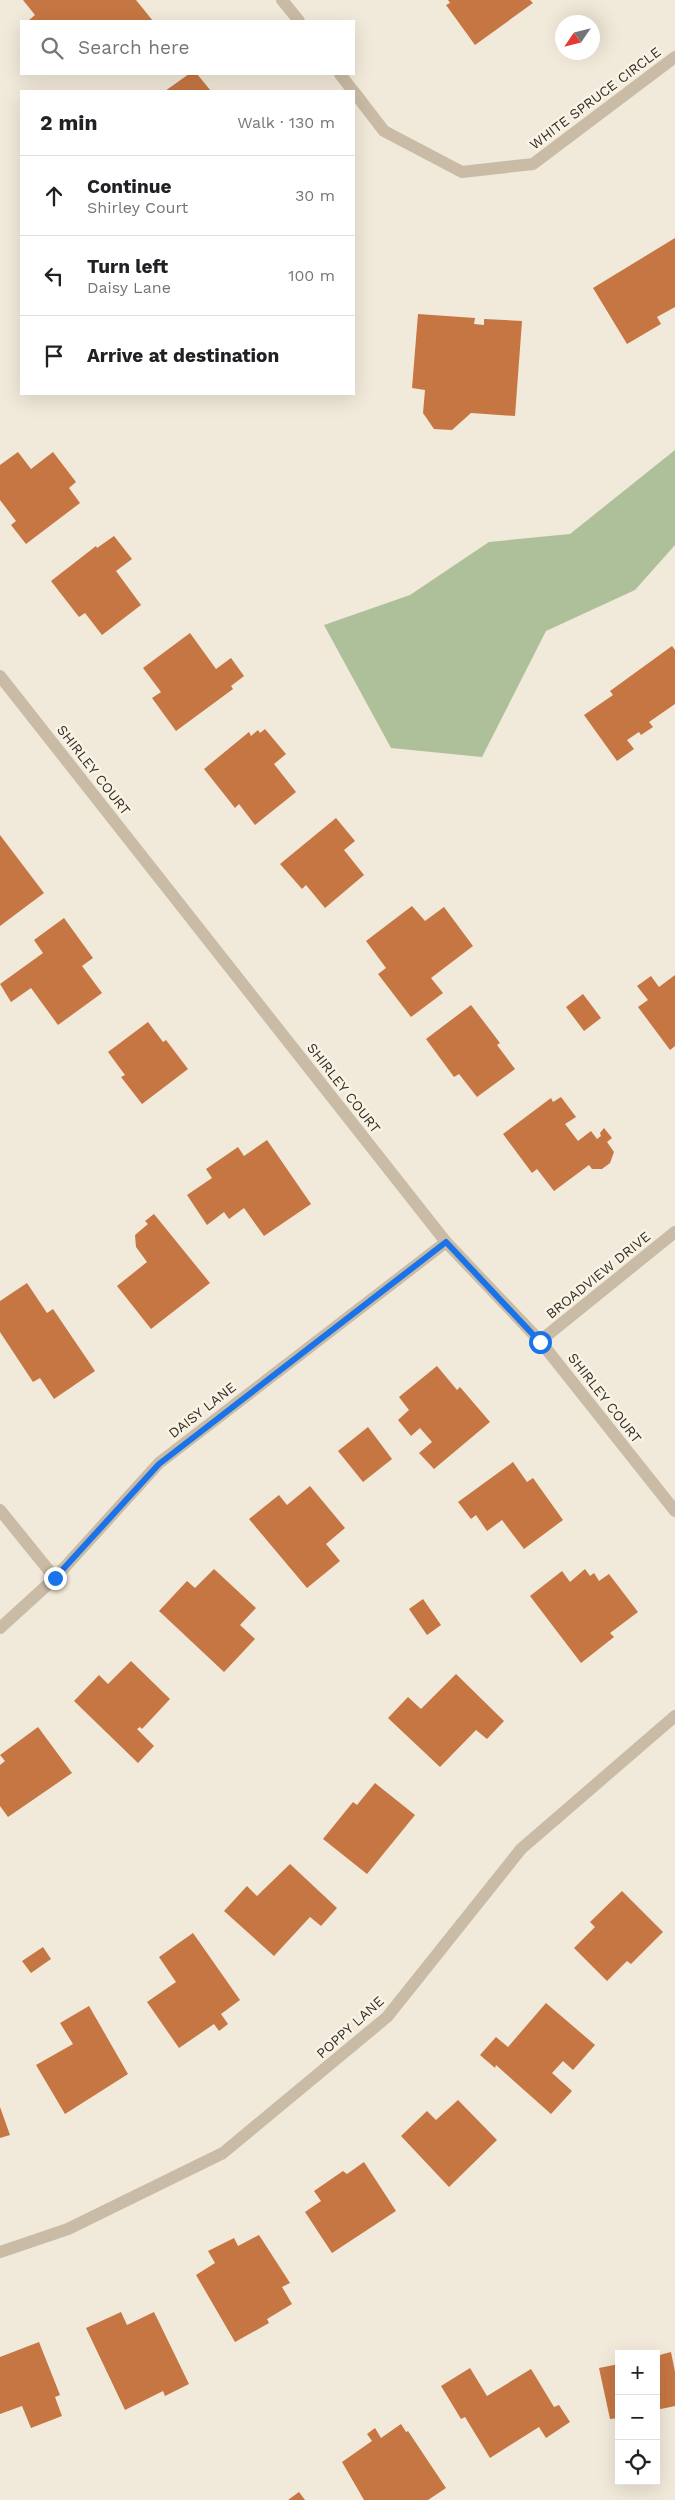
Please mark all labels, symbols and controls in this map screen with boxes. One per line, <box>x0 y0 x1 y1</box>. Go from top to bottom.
north arrow <box>555 15 600 60</box>
search box <box>20 20 355 75</box>
icon: search <box>38 34 66 62</box>
text: Search here <box>78 36 189 59</box>
street label: WHITE SPRUCE CIRCLE <box>526 43 664 153</box>
text: 2 min <box>40 110 97 135</box>
text: Walk · 130 m <box>237 113 335 132</box>
text: Continue <box>87 175 171 198</box>
icon: ahead <box>40 182 68 210</box>
text: 30 m <box>295 186 335 205</box>
text: Shirley Court <box>87 198 188 217</box>
text: Turn left <box>87 255 168 278</box>
icon: left <box>40 262 68 290</box>
text: 100 m <box>288 266 335 285</box>
text: Daisy Lane <box>87 278 171 297</box>
icon: arrive <box>40 342 68 370</box>
text: Arrive at destination <box>87 344 279 367</box>
street label: SHIRLEY COURT <box>54 722 134 819</box>
street label: SHIRLEY COURT <box>304 1040 384 1137</box>
street label: BROADVIEW DRIVE <box>543 1228 653 1322</box>
route start <box>529 1331 552 1354</box>
street label: SHIRLEY COURT <box>565 1350 645 1447</box>
street label: DAISY LANE <box>165 1379 239 1441</box>
route end <box>44 1567 67 1590</box>
street label: POPPY LANE <box>313 1993 387 2061</box>
map controls <box>615 2350 660 2485</box>
button: + <box>615 2350 660 2395</box>
button: − <box>615 2395 660 2440</box>
button: locate <box>615 2440 660 2485</box>

